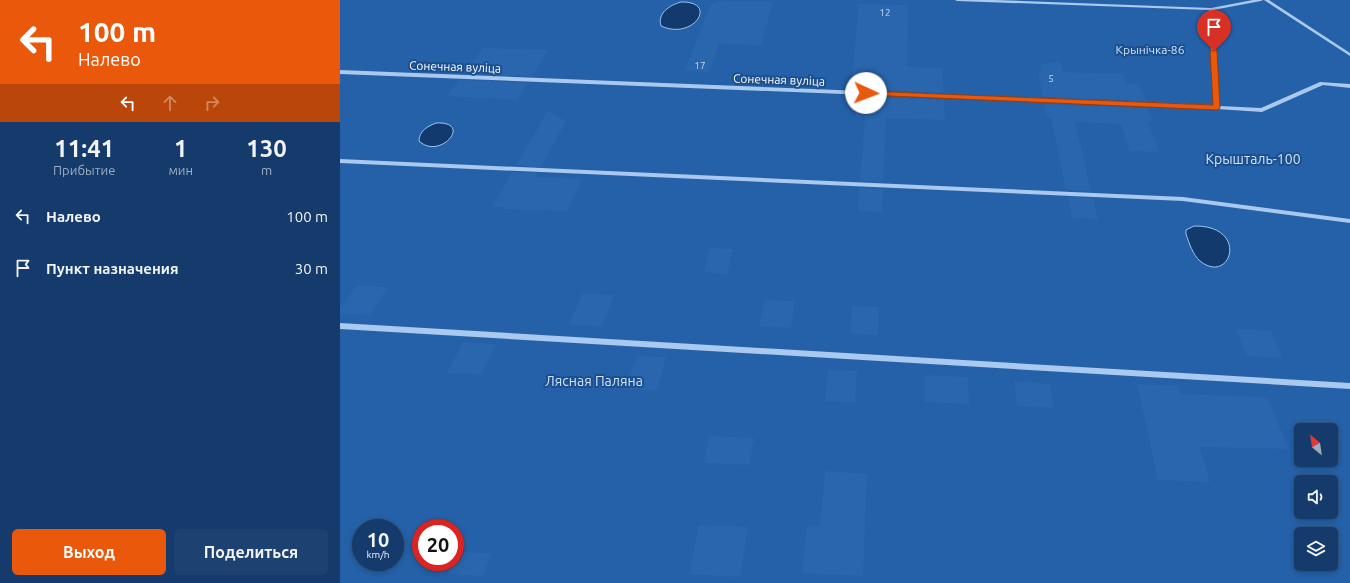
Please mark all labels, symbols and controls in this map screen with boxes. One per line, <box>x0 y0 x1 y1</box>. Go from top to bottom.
house number: 12 <box>879 7 891 18</box>
pin <box>1197 10 1231 51</box>
icon: left <box>12 16 64 68</box>
text: 100 m <box>78 16 156 47</box>
icon: arrive <box>1203 16 1225 38</box>
park label: Крынічка-86 <box>1116 43 1185 56</box>
text: Налево <box>78 49 141 69</box>
street label: Сонечная вуліца <box>409 58 501 75</box>
house number: 17 <box>694 60 706 71</box>
street label: Сонечная вуліца <box>733 71 825 88</box>
position arrow <box>845 72 887 114</box>
house number: 5 <box>1048 73 1054 84</box>
icon: left <box>117 92 139 114</box>
icon: ahead <box>159 92 181 114</box>
icon: right <box>201 92 223 114</box>
text: 11:41 <box>54 135 114 162</box>
text: 1 <box>174 135 188 162</box>
text: 130 <box>246 135 287 162</box>
park label: Крышталь-100 <box>1205 151 1301 167</box>
text: Прибытие <box>53 163 115 177</box>
text: мин <box>168 163 193 177</box>
text: m <box>261 163 272 177</box>
icon: left <box>12 205 34 227</box>
text: Налево <box>46 208 101 225</box>
text: 100 m <box>286 208 328 225</box>
icon: arrive <box>12 257 34 279</box>
text: Пункт назначения <box>46 260 179 277</box>
text: 30 m <box>295 260 328 277</box>
park label: Лясная Паляна <box>545 373 643 389</box>
north arrow <box>1294 423 1338 467</box>
map controls <box>1294 423 1338 571</box>
button: sound <box>1294 475 1338 519</box>
speed limit sign: 20 <box>412 519 464 571</box>
button: layers <box>1294 527 1338 571</box>
text: 10 <box>367 528 389 551</box>
button: Выход <box>12 529 166 575</box>
button: Поделиться <box>174 529 328 575</box>
text: km/h <box>366 549 390 560</box>

